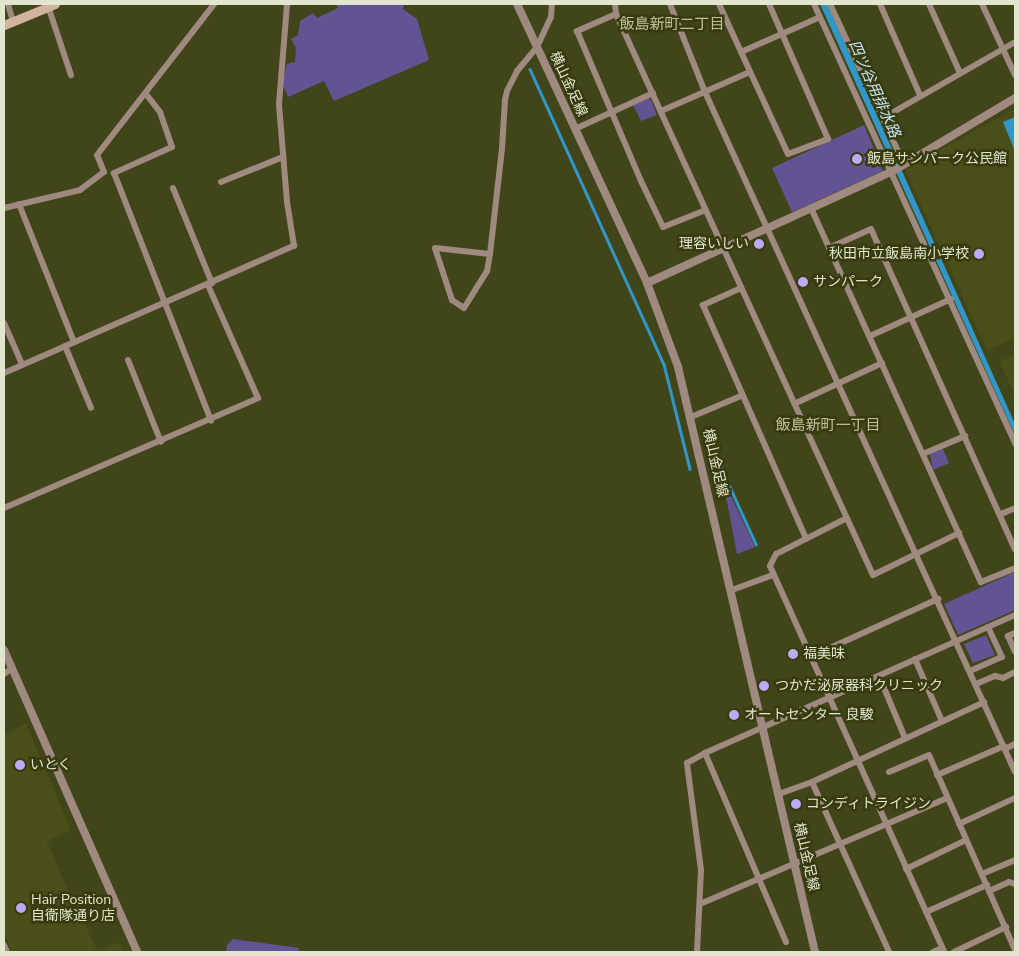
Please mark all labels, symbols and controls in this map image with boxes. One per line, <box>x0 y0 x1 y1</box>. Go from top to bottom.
district label: 飯島新町二丁目 <box>620 16 724 34</box>
water label: 四ツ谷用排水路 <box>844 37 904 141</box>
street label: 横山金足線 <box>546 49 590 119</box>
place label: 飯島サンパーク公民館 <box>867 151 1007 167</box>
marker: 飯島サンパーク公民館 <box>851 153 863 165</box>
place label: 理容いしい <box>679 236 749 252</box>
marker: 理容いしい <box>753 238 765 250</box>
place label: 秋田市立飯島南小学校 <box>829 246 969 262</box>
marker: 秋田市立飯島南小学校 <box>973 248 985 260</box>
place label: サンパーク <box>813 274 883 290</box>
marker: サンパーク <box>797 276 809 288</box>
district label: 飯島新町一丁目 <box>776 417 880 435</box>
street label: 横山金足線 <box>699 427 731 499</box>
place label: 福美味 <box>803 646 845 662</box>
marker: 福美味 <box>787 648 799 660</box>
place label: つかだ泌尿器科クリニック <box>775 678 943 694</box>
marker: つかだ泌尿器科クリニック <box>757 679 771 693</box>
place label: オートセンター 良駿 <box>744 707 874 723</box>
marker: オートセンター 良駿 <box>728 709 740 721</box>
place label: いとく <box>30 757 72 773</box>
marker: いとく <box>14 759 26 771</box>
place label: コンディトライジン <box>806 796 932 812</box>
marker: コンディトライジン <box>790 798 802 810</box>
street label: 横山金足線 <box>790 821 822 893</box>
place label: Hair Position 自衛隊通り店 <box>31 892 115 924</box>
marker: Hair Position 自衛隊通り店 <box>15 902 27 914</box>

